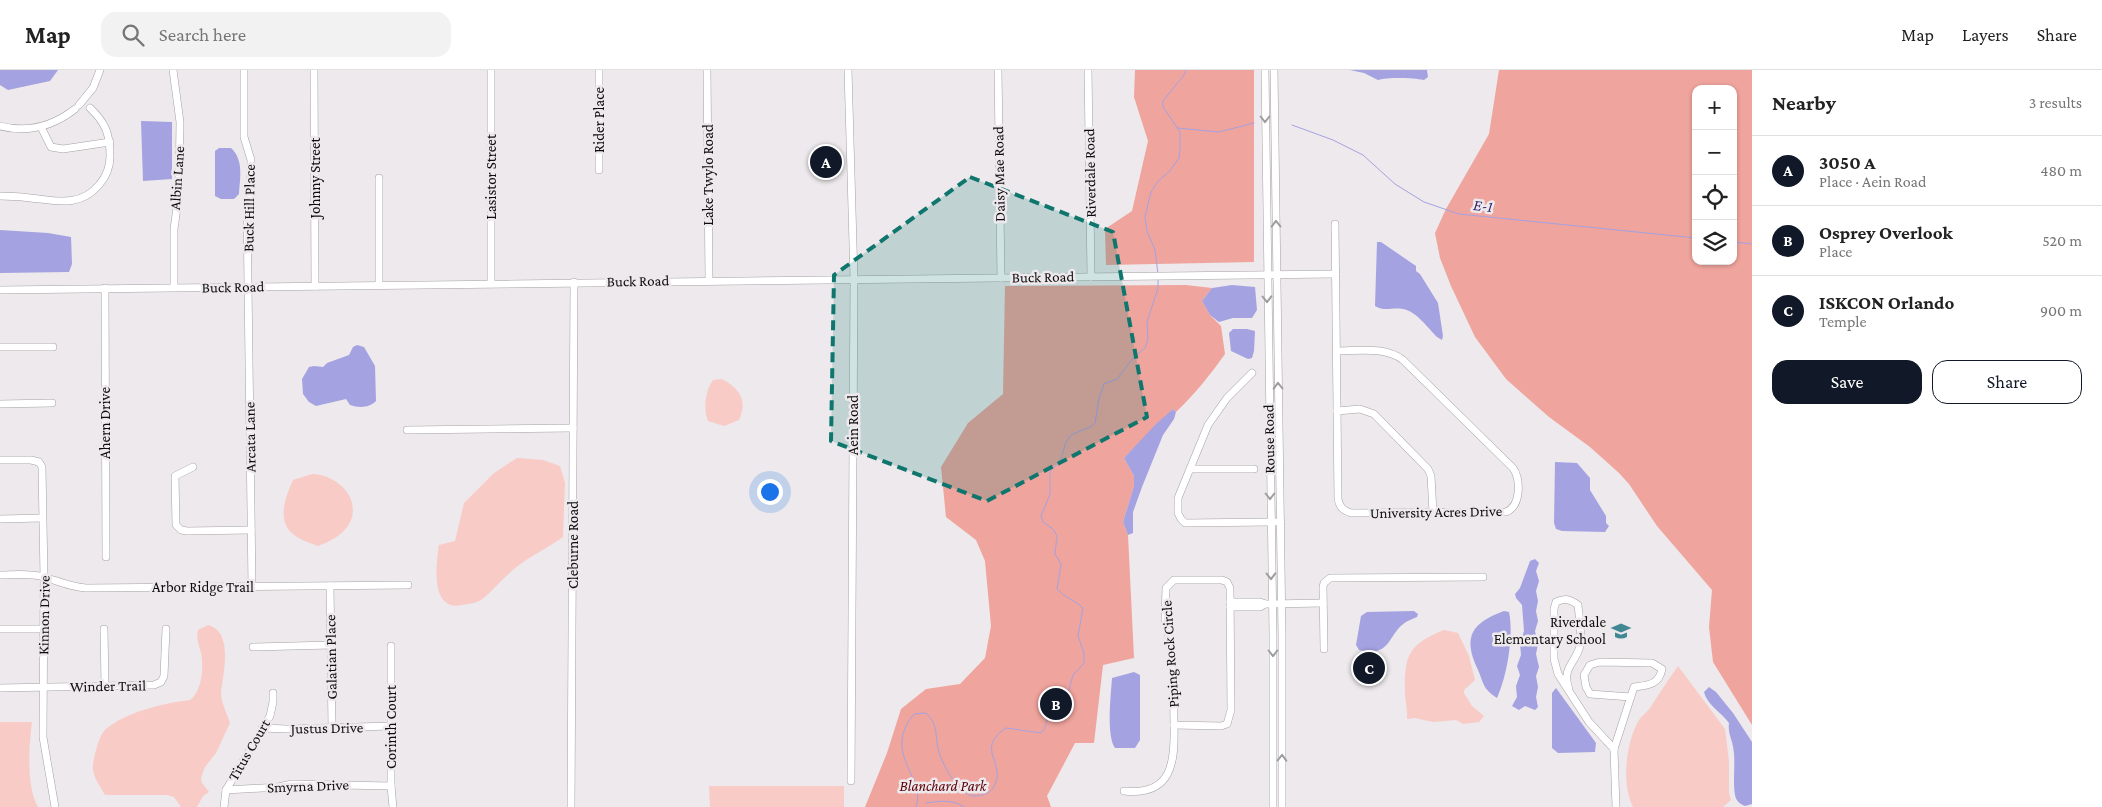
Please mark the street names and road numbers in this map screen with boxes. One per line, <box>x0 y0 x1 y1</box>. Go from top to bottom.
street label: Rider Place <box>591 87 607 153</box>
street label: Lake Twylo Road <box>700 124 717 226</box>
street label: Daisy Mae Road <box>990 126 1009 222</box>
street label: Riverdale Road <box>1081 128 1099 218</box>
street label: Lasistor Street <box>483 133 499 220</box>
street label: Johnny Street <box>307 137 324 220</box>
street label: Albin Lane <box>167 145 187 211</box>
street label: Buck Hill Place <box>240 164 258 252</box>
street label: Buck Road <box>1012 268 1075 286</box>
street label: Buck Road <box>607 272 670 290</box>
street label: Buck Road <box>202 278 265 296</box>
street label: Ahern Drive <box>97 387 113 459</box>
street label: Aein Road <box>845 395 861 455</box>
street label: Arcata Lane <box>241 401 259 472</box>
street label: Rouse Road <box>1260 404 1278 474</box>
street label: Cleburne Road <box>565 501 581 589</box>
street label: University Acres Drive <box>1370 503 1503 522</box>
street label: Kinnon Drive <box>35 575 53 655</box>
street label: Arbor Ridge Trail <box>152 579 254 596</box>
street label: Piping Rock Circle <box>1158 599 1183 708</box>
street label: Galatian Place <box>322 614 340 700</box>
street label: Winder Trail <box>70 677 146 695</box>
street label: Corinth Court <box>383 684 399 769</box>
street label: Titus Court <box>225 716 273 784</box>
street label: Justus Drive <box>289 719 364 738</box>
street label: Smyrna Drive <box>267 777 350 796</box>

